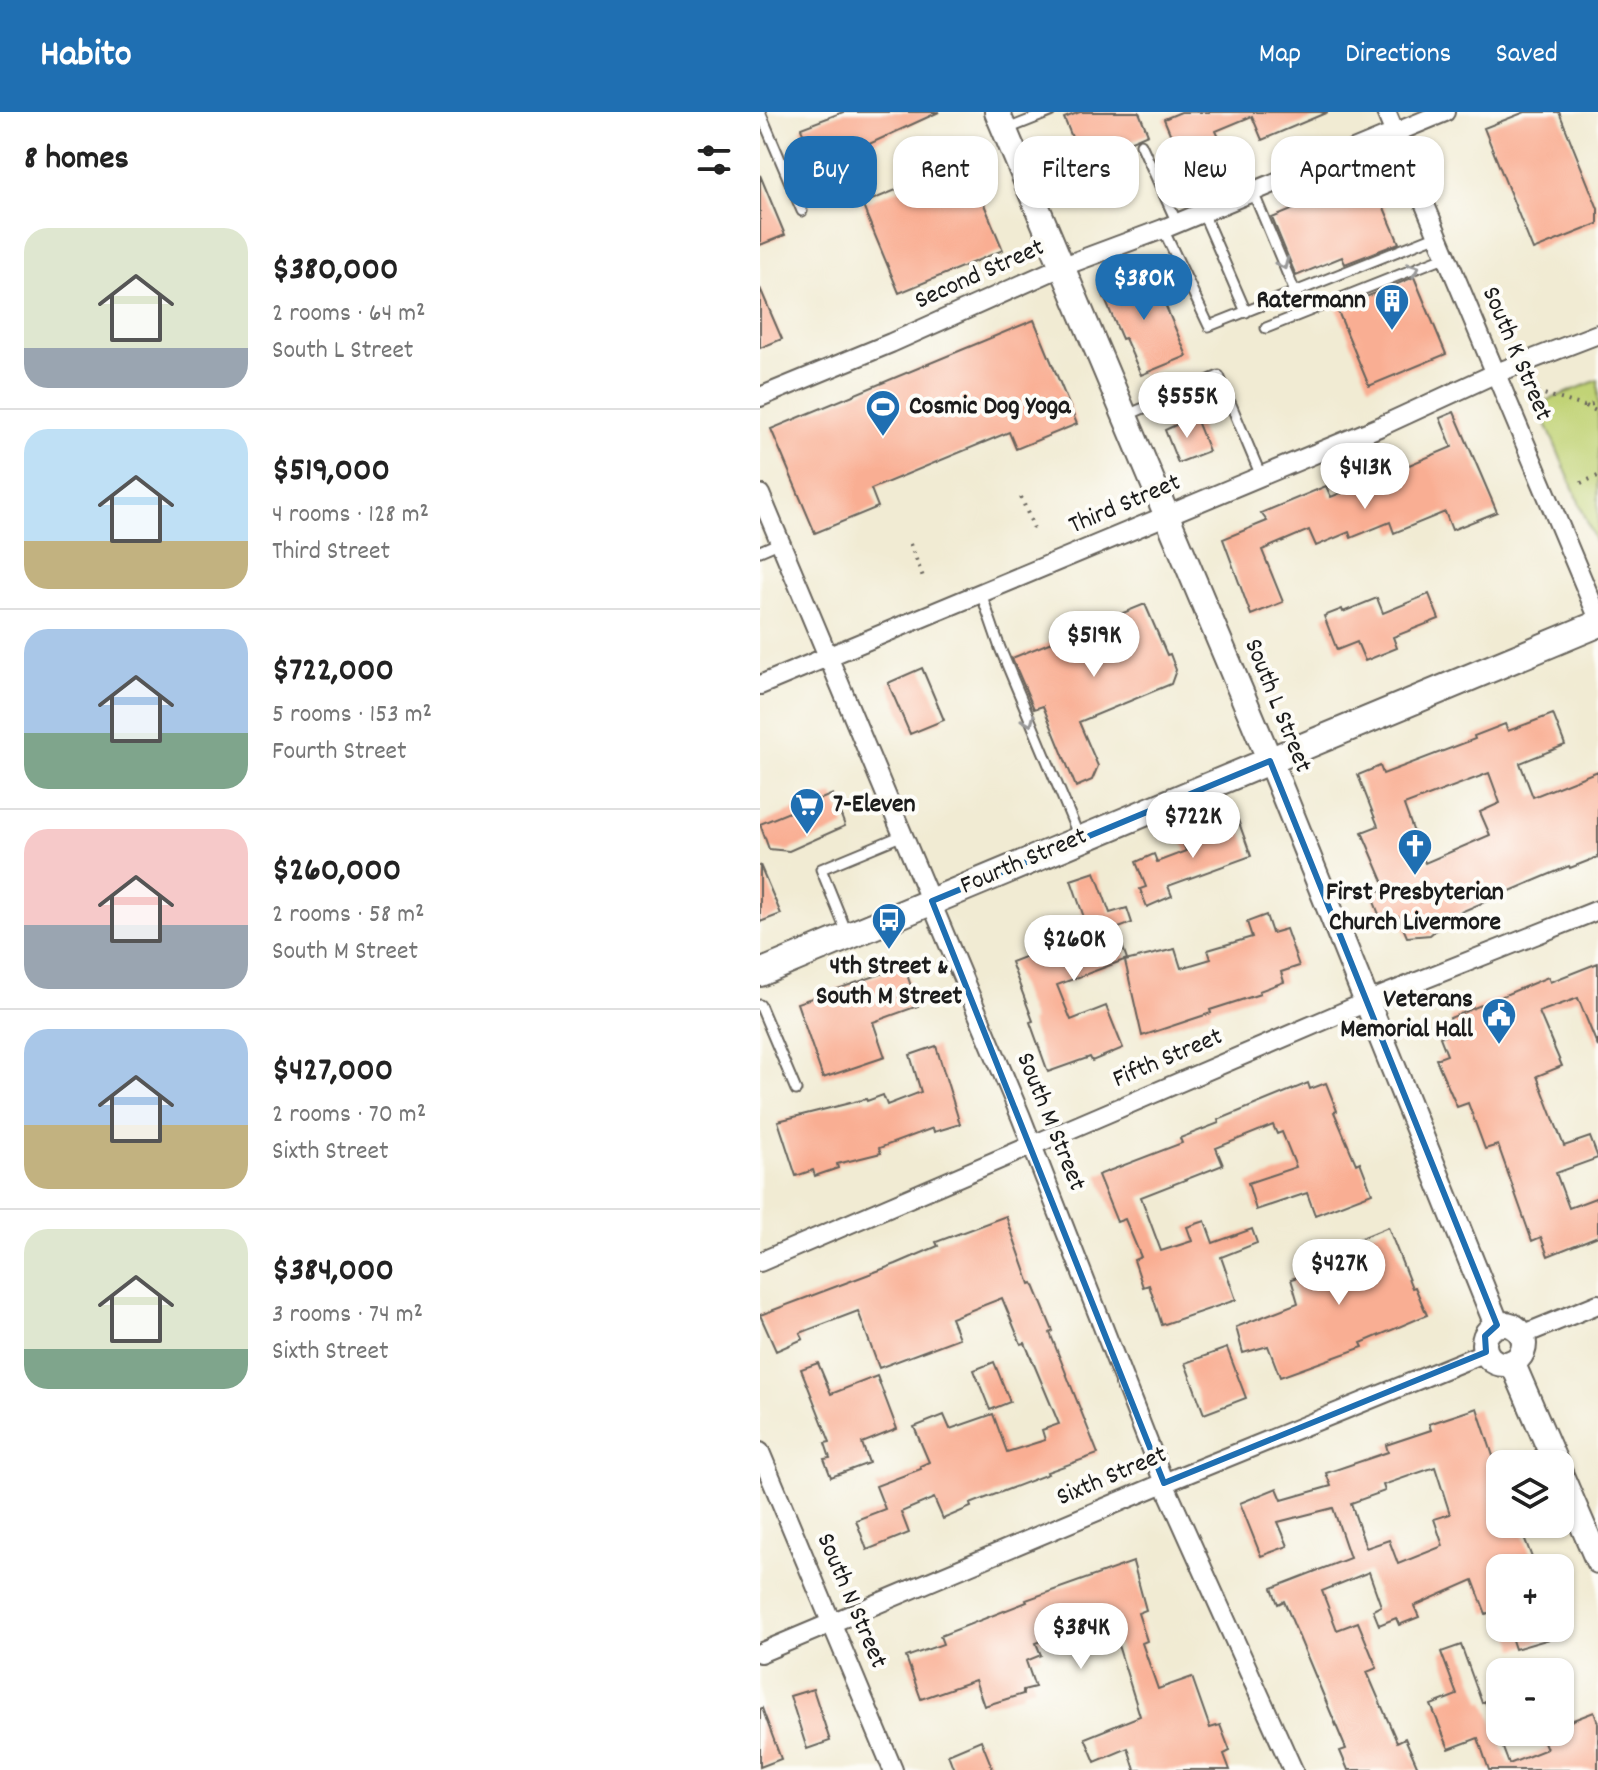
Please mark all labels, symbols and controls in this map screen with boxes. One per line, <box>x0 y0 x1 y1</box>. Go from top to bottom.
text: Habito <box>40 29 132 84</box>
text: Map <box>1259 36 1301 76</box>
text: Directions <box>1345 36 1451 76</box>
text: Saved <box>1495 36 1558 76</box>
text: 8 homes <box>24 136 129 185</box>
chip: Buy <box>784 136 877 208</box>
chip: Rent <box>893 136 998 208</box>
chip: Filters <box>1014 136 1139 208</box>
chip: New <box>1155 136 1255 208</box>
chip: Apartment <box>1271 136 1444 208</box>
icon: filters <box>692 138 736 182</box>
street label: Second Street <box>909 230 1051 320</box>
text: $380,000 <box>272 247 399 296</box>
pin: $380K <box>1088 254 1200 322</box>
one-way arrow <box>1273 256 1289 270</box>
icon: home <box>88 260 184 356</box>
text: $380K <box>1113 261 1175 298</box>
one-way arrow <box>1406 262 1420 279</box>
street label: South K Street <box>1471 281 1561 427</box>
building icon: Ratermann <box>1373 282 1411 332</box>
place label: Ratermann <box>1256 283 1366 320</box>
text: 2 rooms · 64 m² <box>272 296 426 333</box>
text: South L Street <box>272 333 413 370</box>
pin: $555K <box>1131 372 1243 440</box>
text: $555K <box>1156 379 1218 416</box>
sports icon: Cosmic Dog Yoga <box>864 388 902 438</box>
place label: Cosmic Dog Yoga <box>909 389 1071 426</box>
pin: $413K <box>1309 443 1421 511</box>
text: $519,000 <box>272 448 390 497</box>
text: $413K <box>1338 450 1392 487</box>
icon: home <box>88 461 184 557</box>
street label: Third Street <box>1063 465 1187 545</box>
text: 4 rooms · 128 m² <box>272 497 429 534</box>
text: Third Street <box>272 534 390 571</box>
pin: $519K <box>1038 611 1150 679</box>
text: $519K <box>1067 618 1121 655</box>
street label: South L Street <box>1233 633 1321 779</box>
text: $722,000 <box>272 648 394 697</box>
icon: home <box>88 661 184 757</box>
text: 5 rooms · 153 m² <box>272 697 432 734</box>
one-way arrow <box>1019 713 1036 727</box>
text: Fourth Street <box>272 734 407 771</box>
supermarket icon: 7-Eleven <box>788 786 826 836</box>
place label: 7-Eleven <box>833 787 916 824</box>
pin: $722K <box>1137 792 1249 860</box>
text: $722K <box>1164 799 1222 836</box>
street label: Fourth Street <box>955 819 1094 905</box>
church icon: First Presbyterian Church Livermore <box>1396 827 1434 877</box>
text: $260,000 <box>272 848 401 897</box>
icon: home <box>88 861 184 957</box>
place label: First Presbyterian Church Livermore <box>1326 875 1504 942</box>
text: 2 rooms · 58 m² <box>272 897 425 934</box>
bus stop icon: 4th Street & South M Street <box>870 901 908 951</box>
pin: $260K <box>1018 915 1130 983</box>
text: $260K <box>1042 922 1106 959</box>
text: South M Street <box>272 934 418 971</box>
place label: 4th Street & South M Street <box>816 949 962 1016</box>
place label: Veterans Memorial Hall <box>1340 982 1474 1049</box>
public building icon: Veterans Memorial Hall <box>1480 996 1518 1046</box>
street label: Fifth Street <box>1107 1019 1229 1099</box>
street label: South M Street <box>1005 1047 1095 1197</box>
text: $427,000 <box>272 1048 393 1097</box>
icon: home <box>88 1061 184 1157</box>
text: 2 rooms · 70 m² <box>272 1097 426 1134</box>
text: Sixth Street <box>272 1134 389 1171</box>
pin: $427K <box>1283 1239 1395 1307</box>
text: $427K <box>1310 1246 1368 1283</box>
text: $384,000 <box>272 1248 394 1297</box>
icon: home <box>88 1261 184 1357</box>
text: 3 rooms · 74 m² <box>272 1297 423 1334</box>
text: Sixth Street <box>272 1334 389 1371</box>
street label: Sixth Street <box>1051 1437 1173 1517</box>
map controls <box>1486 1450 1574 1746</box>
button: layers <box>1486 1450 1574 1538</box>
street label: South N Street <box>806 1528 896 1675</box>
button: + <box>1486 1554 1574 1642</box>
pin: $384K <box>1025 1603 1137 1671</box>
text: $384K <box>1052 1610 1110 1647</box>
button: − <box>1486 1658 1574 1746</box>

